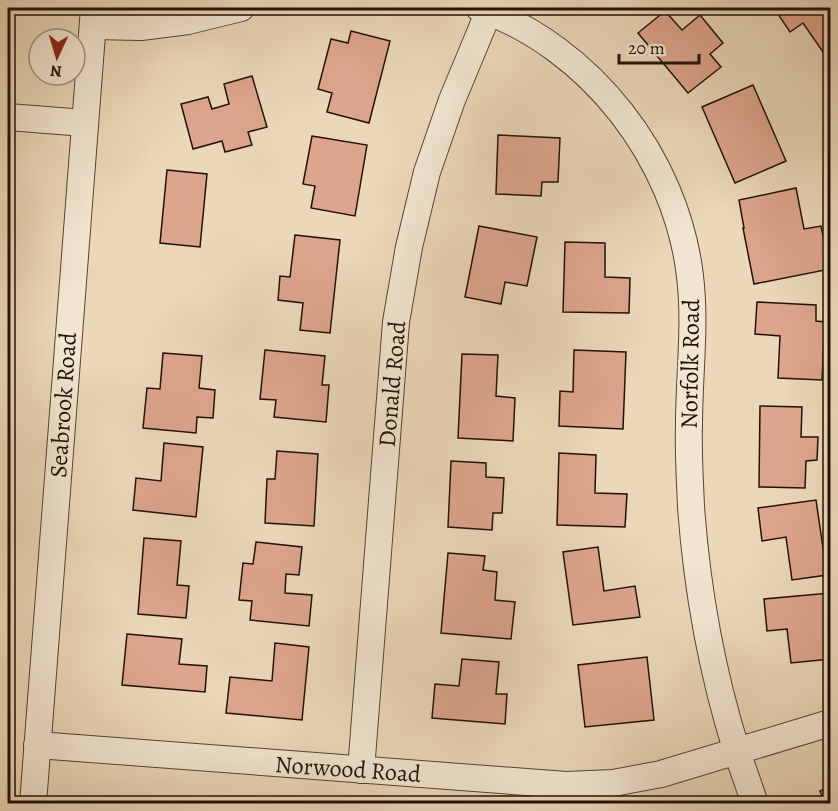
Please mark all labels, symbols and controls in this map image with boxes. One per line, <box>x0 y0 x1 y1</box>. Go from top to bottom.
north arrow <box>27 27 87 87</box>
scale bar <box>619 27 698 65</box>
text: 20 m <box>628 36 665 60</box>
text: N <box>49 60 63 82</box>
street label: Norfolk Road <box>673 299 707 429</box>
street label: Donald Road <box>371 319 413 448</box>
street label: Seabrook Road <box>42 331 84 479</box>
street label: Norwood Road <box>274 748 422 790</box>

